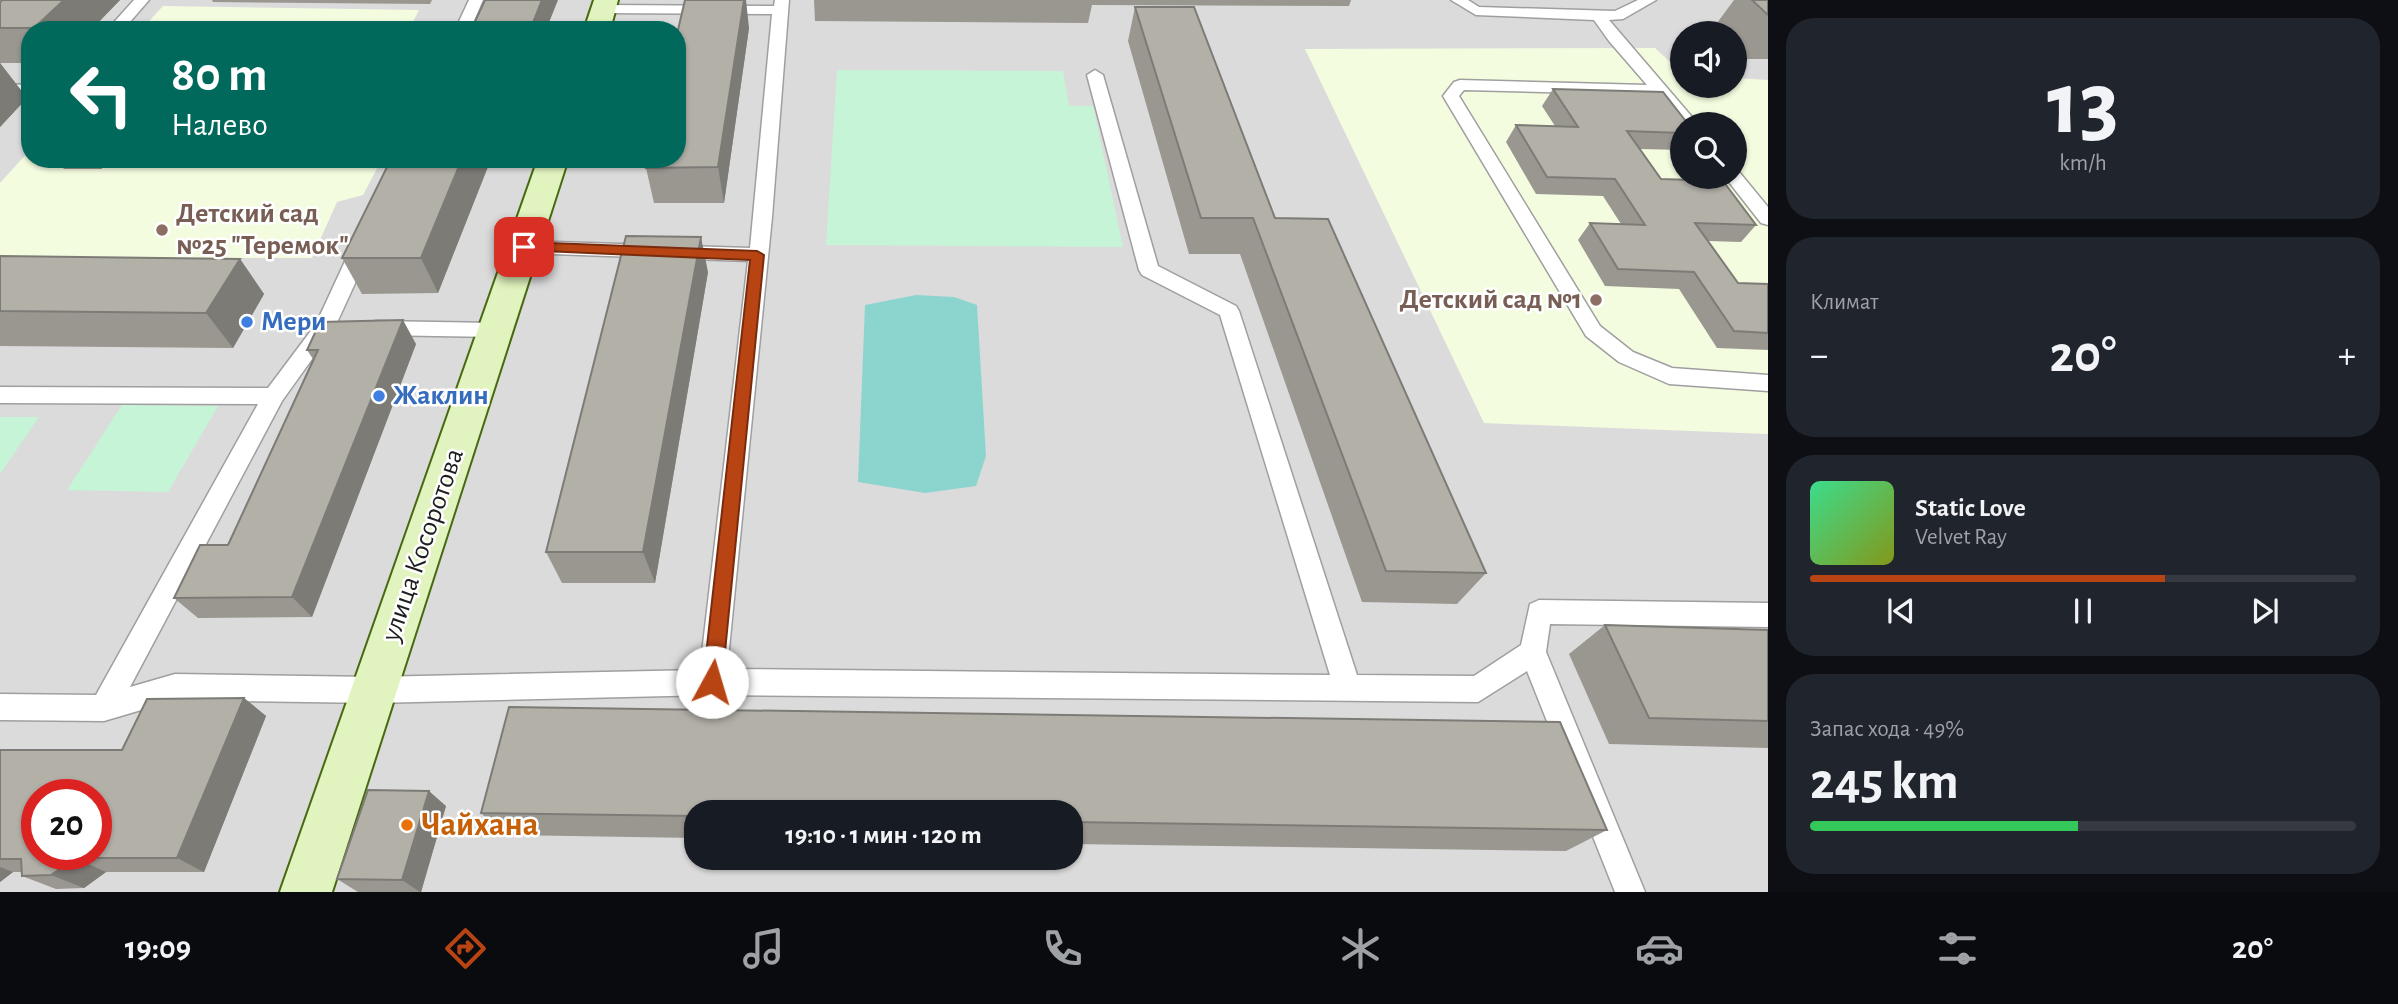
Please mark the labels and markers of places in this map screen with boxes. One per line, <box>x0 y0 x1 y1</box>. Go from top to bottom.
place label: Детский сад №25 "Теремок" <box>176 200 349 260</box>
pin <box>494 217 554 277</box>
marker: Детский сад №25 "Теремок" <box>154 222 170 238</box>
place label: Детский сад №1 <box>1399 286 1582 314</box>
marker: Детский сад №1 <box>1588 292 1604 308</box>
place label: Мери <box>261 308 326 336</box>
marker: Мери <box>239 314 255 330</box>
place label: Жаклин <box>393 382 489 410</box>
marker: Жаклин <box>371 388 387 404</box>
place label: Чайхана <box>421 809 538 842</box>
marker: Чайхана <box>399 817 415 833</box>

